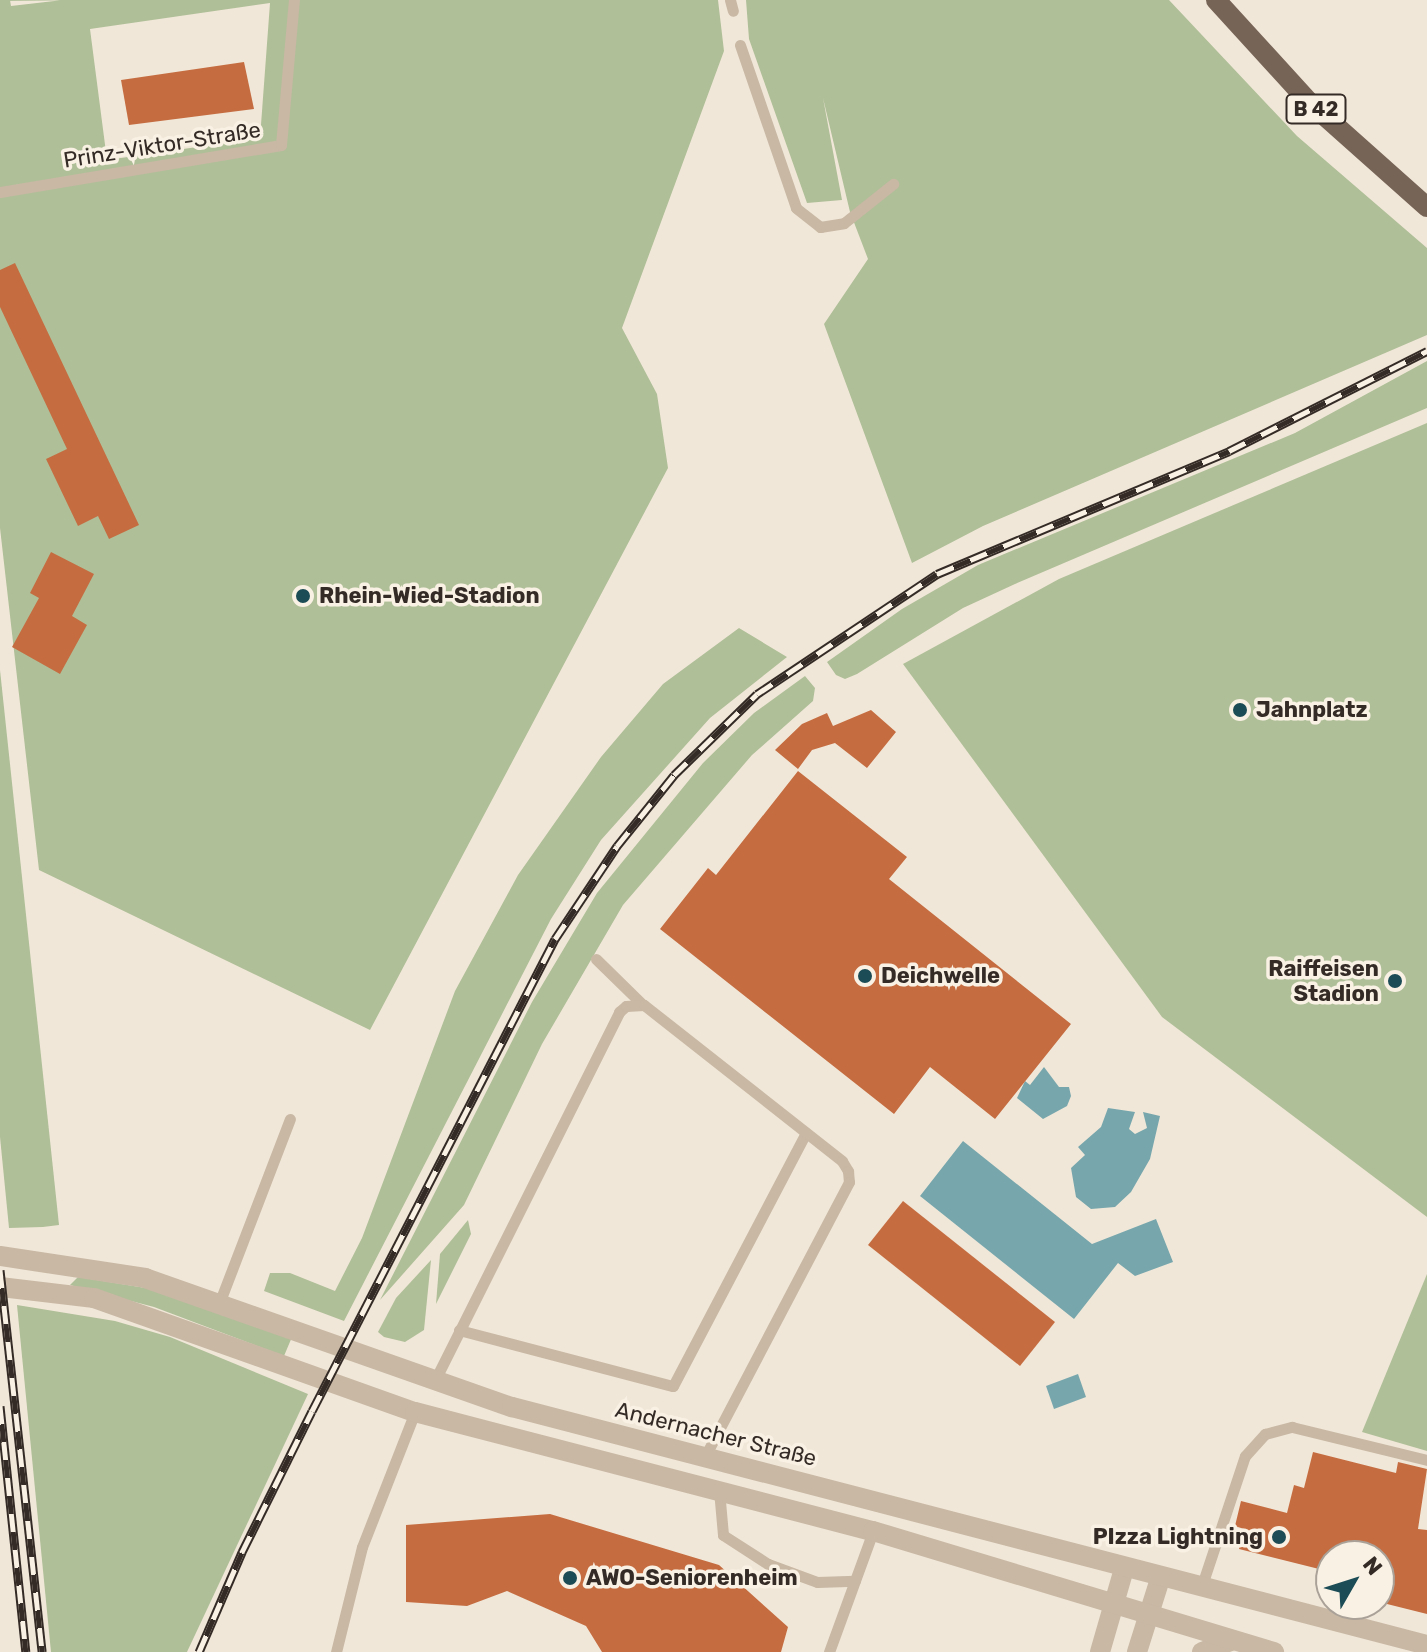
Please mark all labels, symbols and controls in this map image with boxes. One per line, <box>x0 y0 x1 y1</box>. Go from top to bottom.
road number: B 42 <box>1284 93 1348 125</box>
street label: Prinz-Viktor-Straße <box>61 116 263 174</box>
place label: Rhein-Wied-Stadion <box>319 583 540 609</box>
marker: Rhein-Wied-Stadion <box>294 587 312 605</box>
place label: Jahnplatz <box>1256 697 1368 723</box>
marker: Jahnplatz <box>1231 701 1249 719</box>
place label: Raiffeisen Stadion <box>1268 955 1379 1006</box>
place label: Deichwelle <box>881 963 1000 989</box>
marker: Deichwelle <box>856 967 874 985</box>
marker: Raiffeisen Stadion <box>1386 972 1404 990</box>
street label: Andernacher Straße <box>612 1396 820 1472</box>
place label: PIzza Lightning <box>1093 1524 1263 1550</box>
marker: PIzza Lightning <box>1270 1528 1288 1546</box>
north arrow <box>1315 1540 1395 1620</box>
text: N <box>1357 1551 1388 1580</box>
place label: AWO-Seniorenheim <box>586 1565 798 1591</box>
marker: AWO-Seniorenheim <box>561 1569 579 1587</box>

